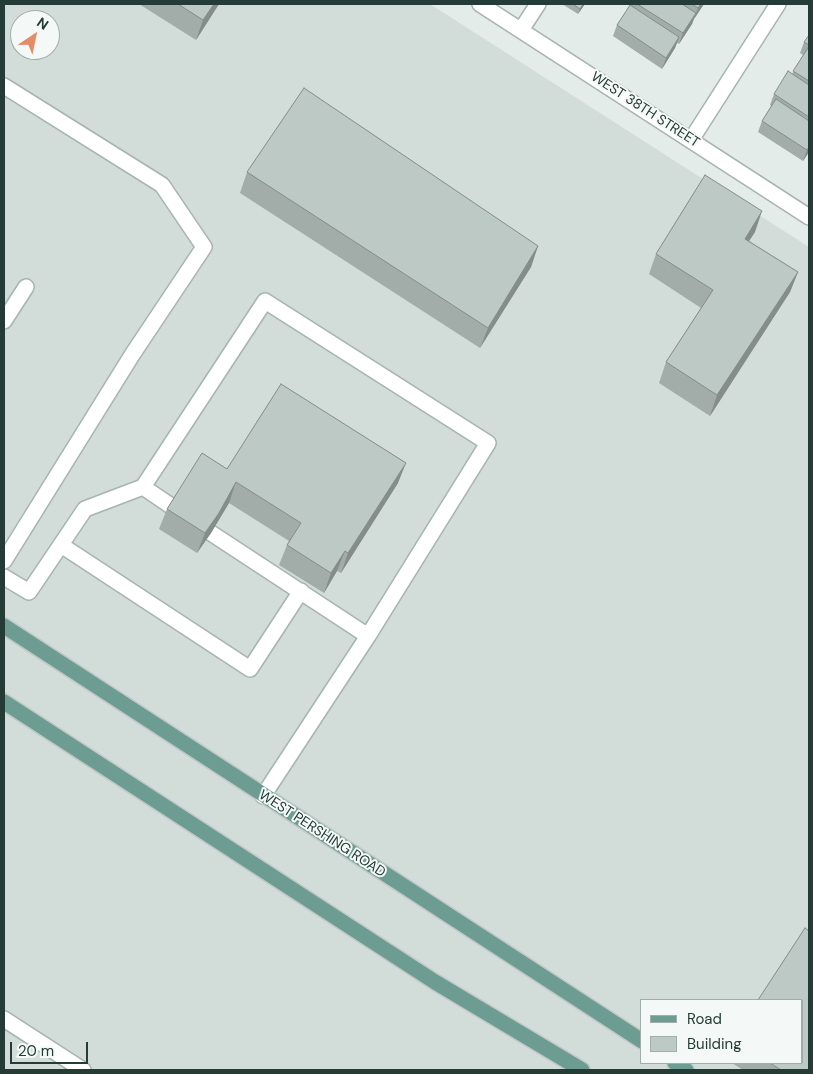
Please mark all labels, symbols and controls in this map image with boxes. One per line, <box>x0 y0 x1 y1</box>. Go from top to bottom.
north arrow <box>10 10 60 60</box>
text: N <box>34 13 52 34</box>
street label: WEST 38TH STREET <box>588 69 702 151</box>
street label: WEST PERSHING ROAD <box>256 787 388 881</box>
legend <box>640 999 803 1064</box>
text: Road <box>687 1009 722 1029</box>
scale bar <box>12 1032 90 1064</box>
text: Building <box>687 1034 742 1054</box>
text: 20 m <box>18 1041 54 1061</box>

